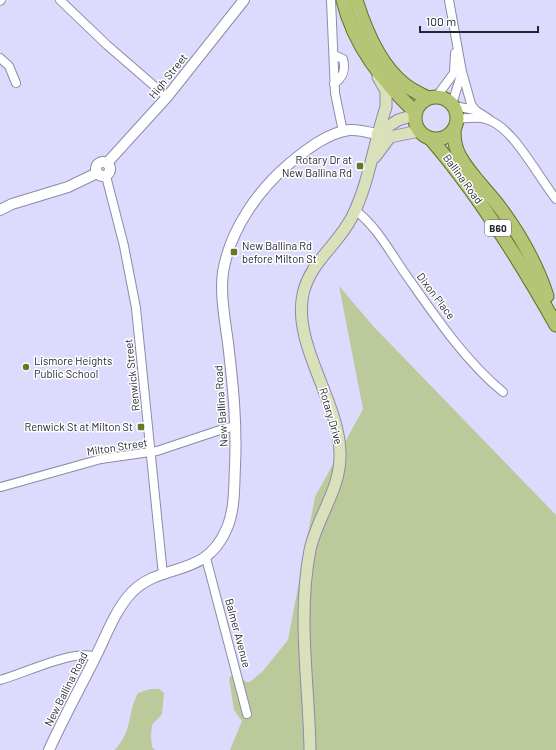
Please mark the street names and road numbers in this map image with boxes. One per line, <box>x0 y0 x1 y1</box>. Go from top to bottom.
street label: High Street <box>146 51 190 101</box>
street label: Ballina Road <box>441 151 486 206</box>
road number: B60 <box>485 220 511 236</box>
street label: Dixon Place <box>415 270 458 322</box>
street label: Renwick Street <box>121 338 142 412</box>
street label: New Ballina Road <box>211 365 230 447</box>
street label: Rotary Drive <box>317 386 346 446</box>
street label: Milton Street <box>86 435 148 458</box>
street label: Balmer Avenue <box>223 597 254 669</box>
street label: New Ballina Road <box>41 649 90 728</box>

